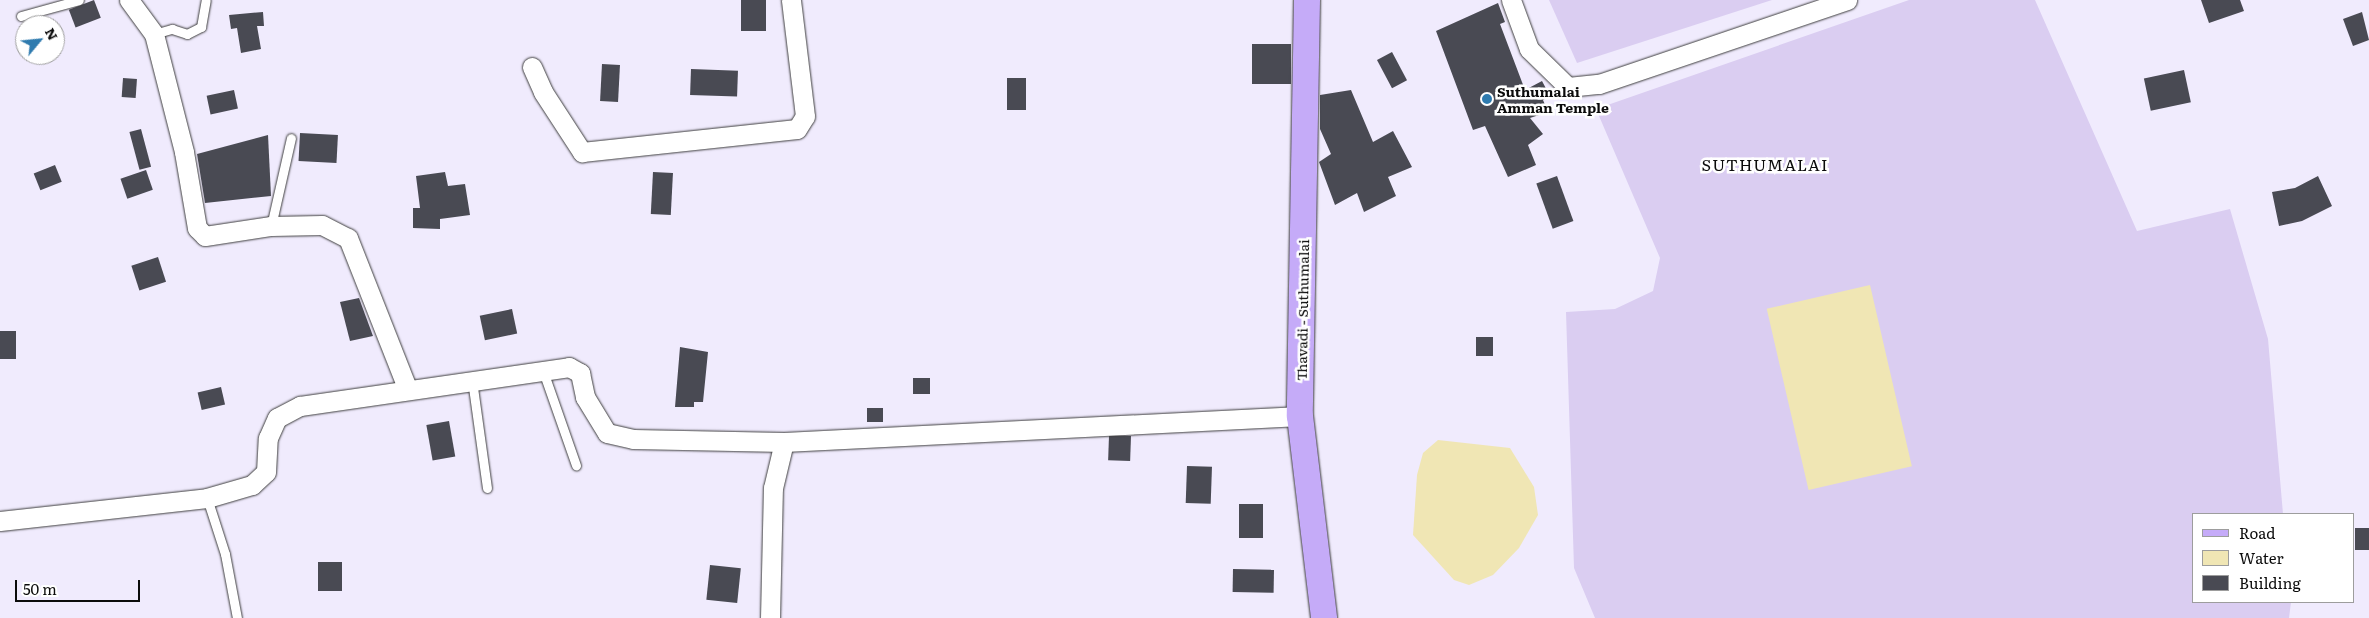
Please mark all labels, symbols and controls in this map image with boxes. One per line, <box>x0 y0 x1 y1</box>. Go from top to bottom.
north arrow <box>15 15 65 65</box>
text: N <box>41 24 64 43</box>
place label: Suthumalai Amman Temple <box>1497 83 1609 115</box>
marker: Suthumalai Amman Temple <box>1481 93 1493 105</box>
district label: SUTHUMALAI <box>1700 154 1830 174</box>
street label: Thavadi - Suthumalai <box>1292 239 1312 381</box>
legend <box>2192 513 2354 603</box>
text: Road <box>2239 521 2275 544</box>
text: Water <box>2239 546 2284 569</box>
scale bar <box>18 570 142 602</box>
text: Building <box>2239 571 2301 594</box>
text: 50 m <box>23 577 57 600</box>

